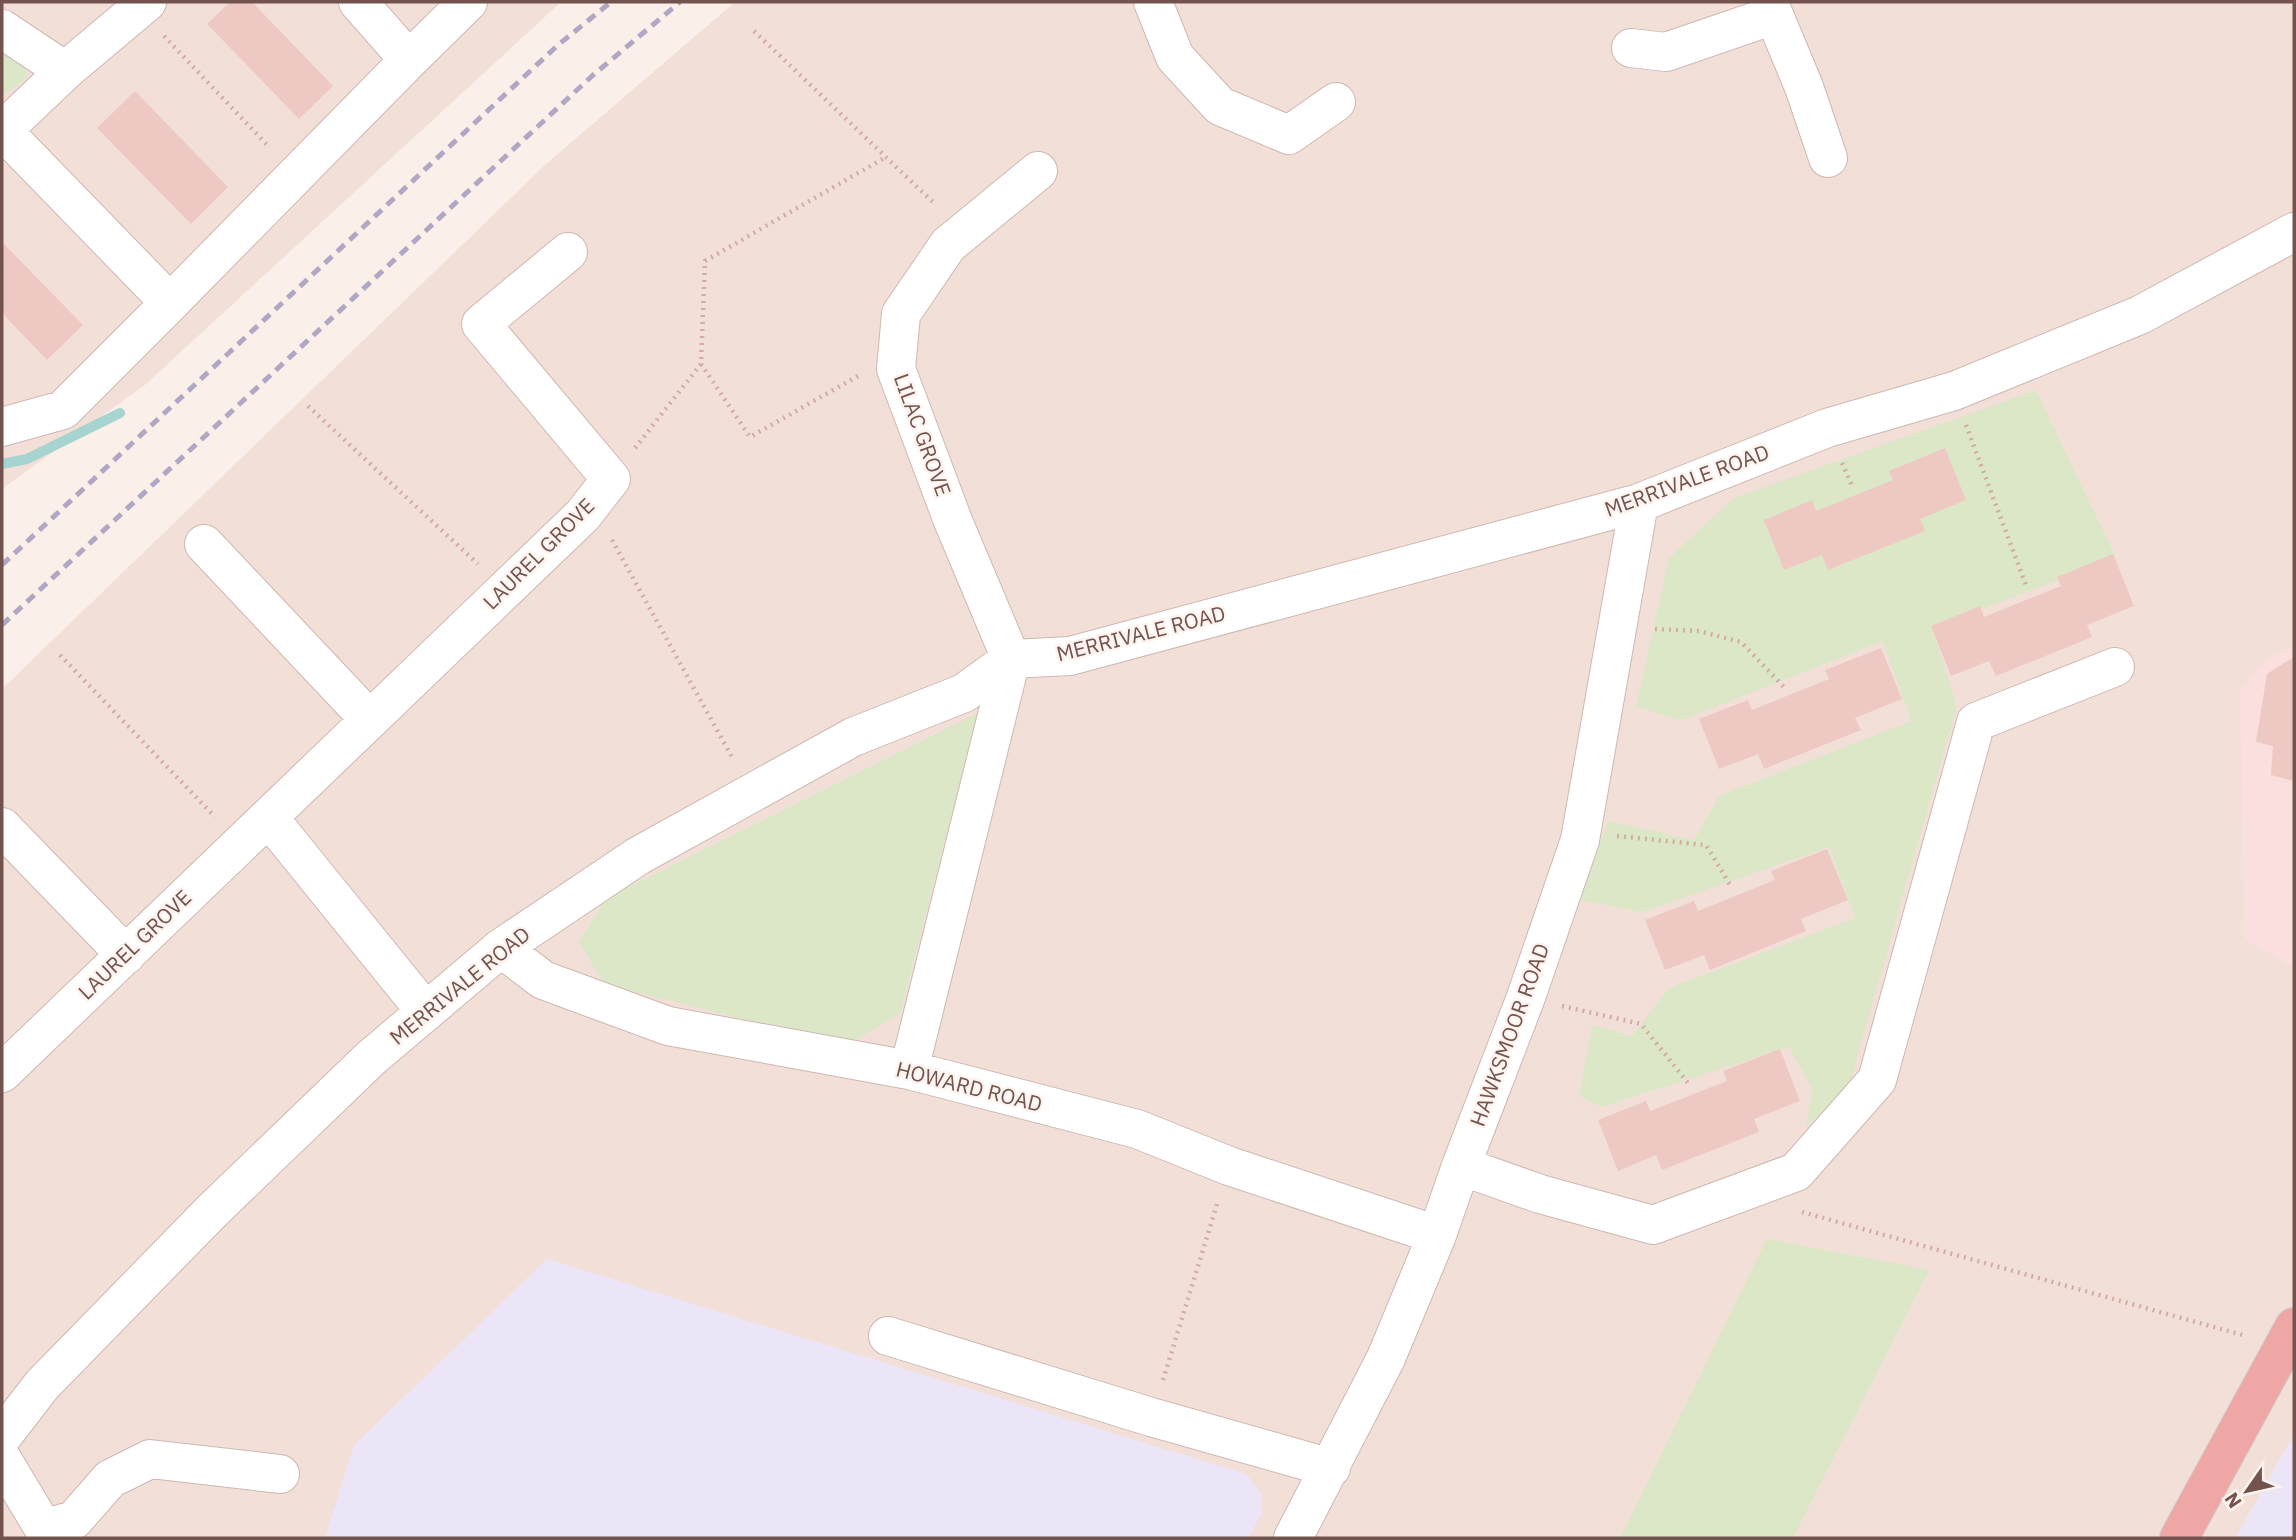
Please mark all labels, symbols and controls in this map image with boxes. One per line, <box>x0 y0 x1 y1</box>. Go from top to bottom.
street label: LILAC GROVE <box>888 370 958 500</box>
street label: MERRIVALE ROAD <box>1601 437 1773 523</box>
street label: LAUREL GROVE <box>476 491 600 615</box>
street label: MERRIVALE ROAD <box>1053 599 1228 668</box>
street label: LAUREL GROVE <box>72 883 197 1005</box>
street label: MERRIVALE ROAD <box>383 920 535 1051</box>
street label: HAWKSMOOR ROAD <box>1463 939 1555 1130</box>
street label: HOWARD ROAD <box>893 1054 1045 1118</box>
north arrow <box>2212 1456 2282 1526</box>
text: N <box>2219 1488 2247 1513</box>

